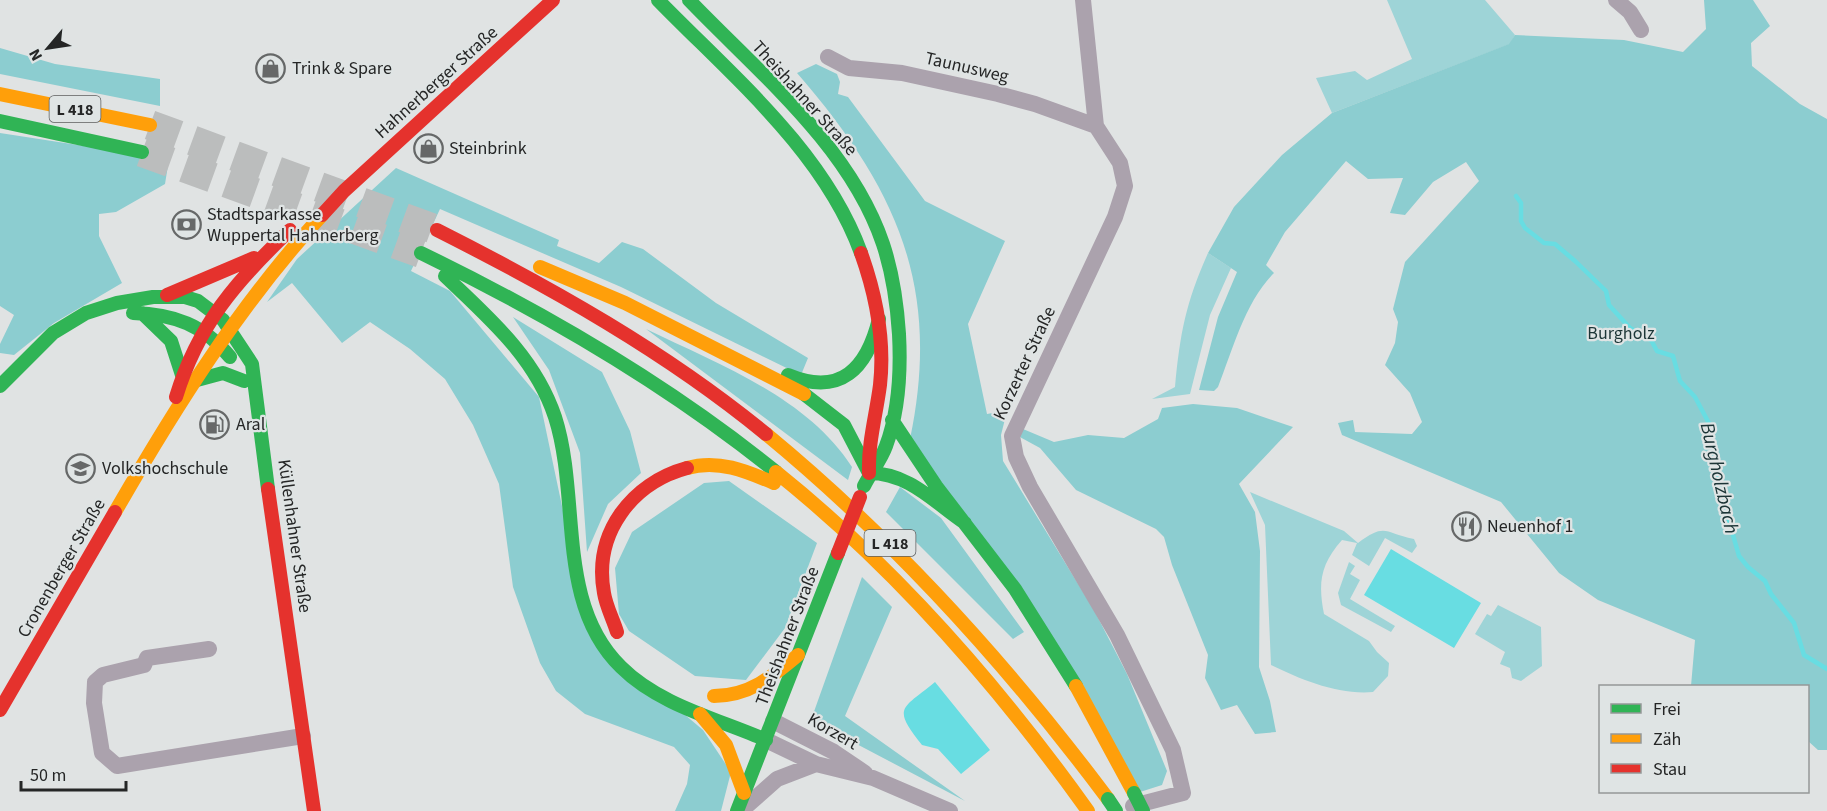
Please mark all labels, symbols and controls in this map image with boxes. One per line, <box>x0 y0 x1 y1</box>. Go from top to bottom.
north arrow <box>18 18 78 78</box>
street label: Hahnerberger Straße <box>369 20 503 144</box>
street label: Theishahner Straße <box>746 35 863 161</box>
text: N <box>24 45 48 65</box>
street label: Taunusweg <box>923 46 1011 89</box>
shop icon: Trink & Spare <box>255 52 287 84</box>
place label: Trink & Spare <box>292 56 392 81</box>
road number: L 418 <box>50 96 100 122</box>
shop icon: Steinbrink <box>412 132 444 164</box>
place label: Steinbrink <box>449 136 527 161</box>
place label: Stadtsparkasse Wuppertal Hahnerberg <box>207 202 379 248</box>
bank icon: Stadtsparkasse Wuppertal Hahnerberg <box>170 208 202 240</box>
street label: Korzerter Straße <box>987 302 1062 424</box>
park label: Burgholz <box>1587 321 1655 346</box>
fuel station icon: Aral <box>199 408 231 440</box>
place label: Aral <box>236 412 265 437</box>
water label: Burgholzbach <box>1693 420 1745 537</box>
school or university icon: Volkshochschule <box>65 452 97 484</box>
place label: Volkshochschule <box>102 456 228 481</box>
street label: Küllenhahner Straße <box>271 458 318 614</box>
street label: Cronenberger Straße <box>11 494 111 642</box>
restaurant icon: Neuenhof 1 <box>1450 510 1482 542</box>
place label: Neuenhof 1 <box>1487 514 1573 539</box>
road number: L 418 <box>864 530 916 556</box>
street label: Theishahner Straße <box>749 563 826 709</box>
legend <box>1599 685 1809 793</box>
text: Frei <box>1653 697 1681 722</box>
street label: Korzert <box>803 707 863 756</box>
text: Zäh <box>1653 727 1681 752</box>
scale bar <box>21 754 126 792</box>
text: Stau <box>1653 757 1687 782</box>
text: 50 m <box>30 763 66 788</box>

